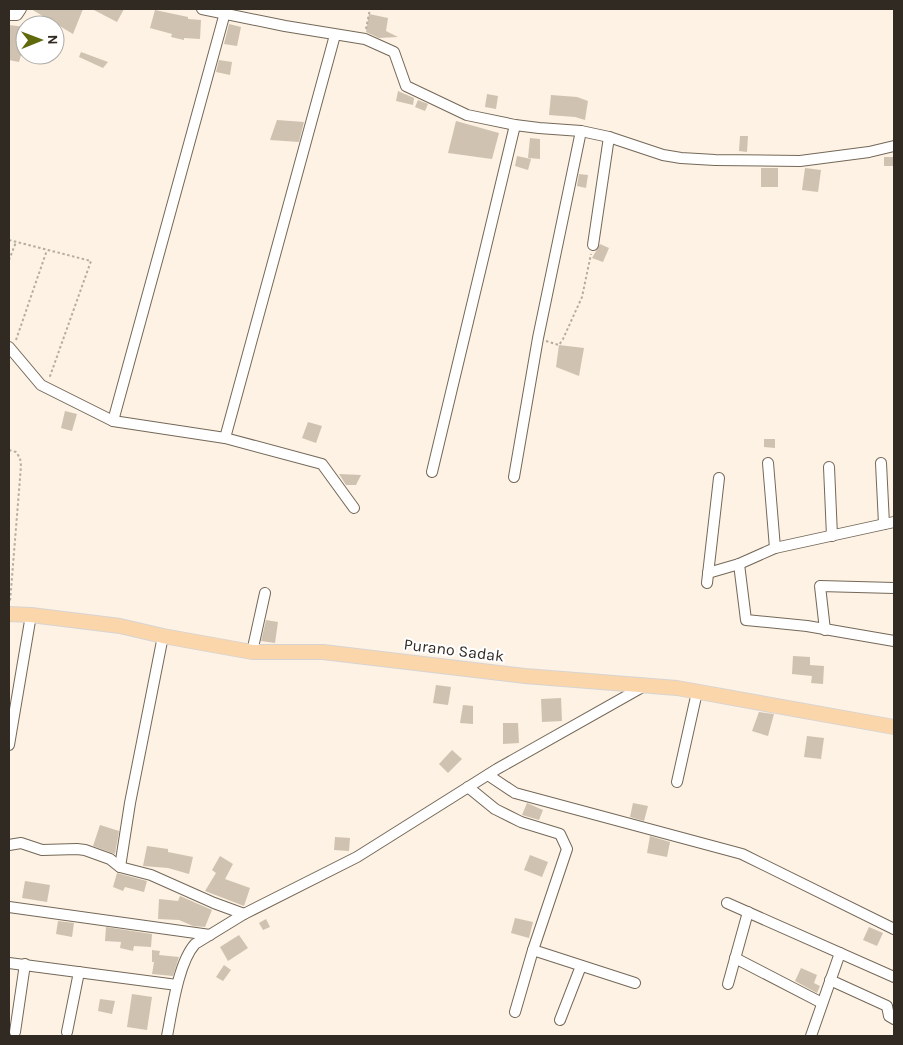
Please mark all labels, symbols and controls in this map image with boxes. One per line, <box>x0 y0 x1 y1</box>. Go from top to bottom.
north arrow <box>15 15 65 65</box>
text: N <box>44 35 61 45</box>
street label: Purano Sadak <box>403 634 505 666</box>

